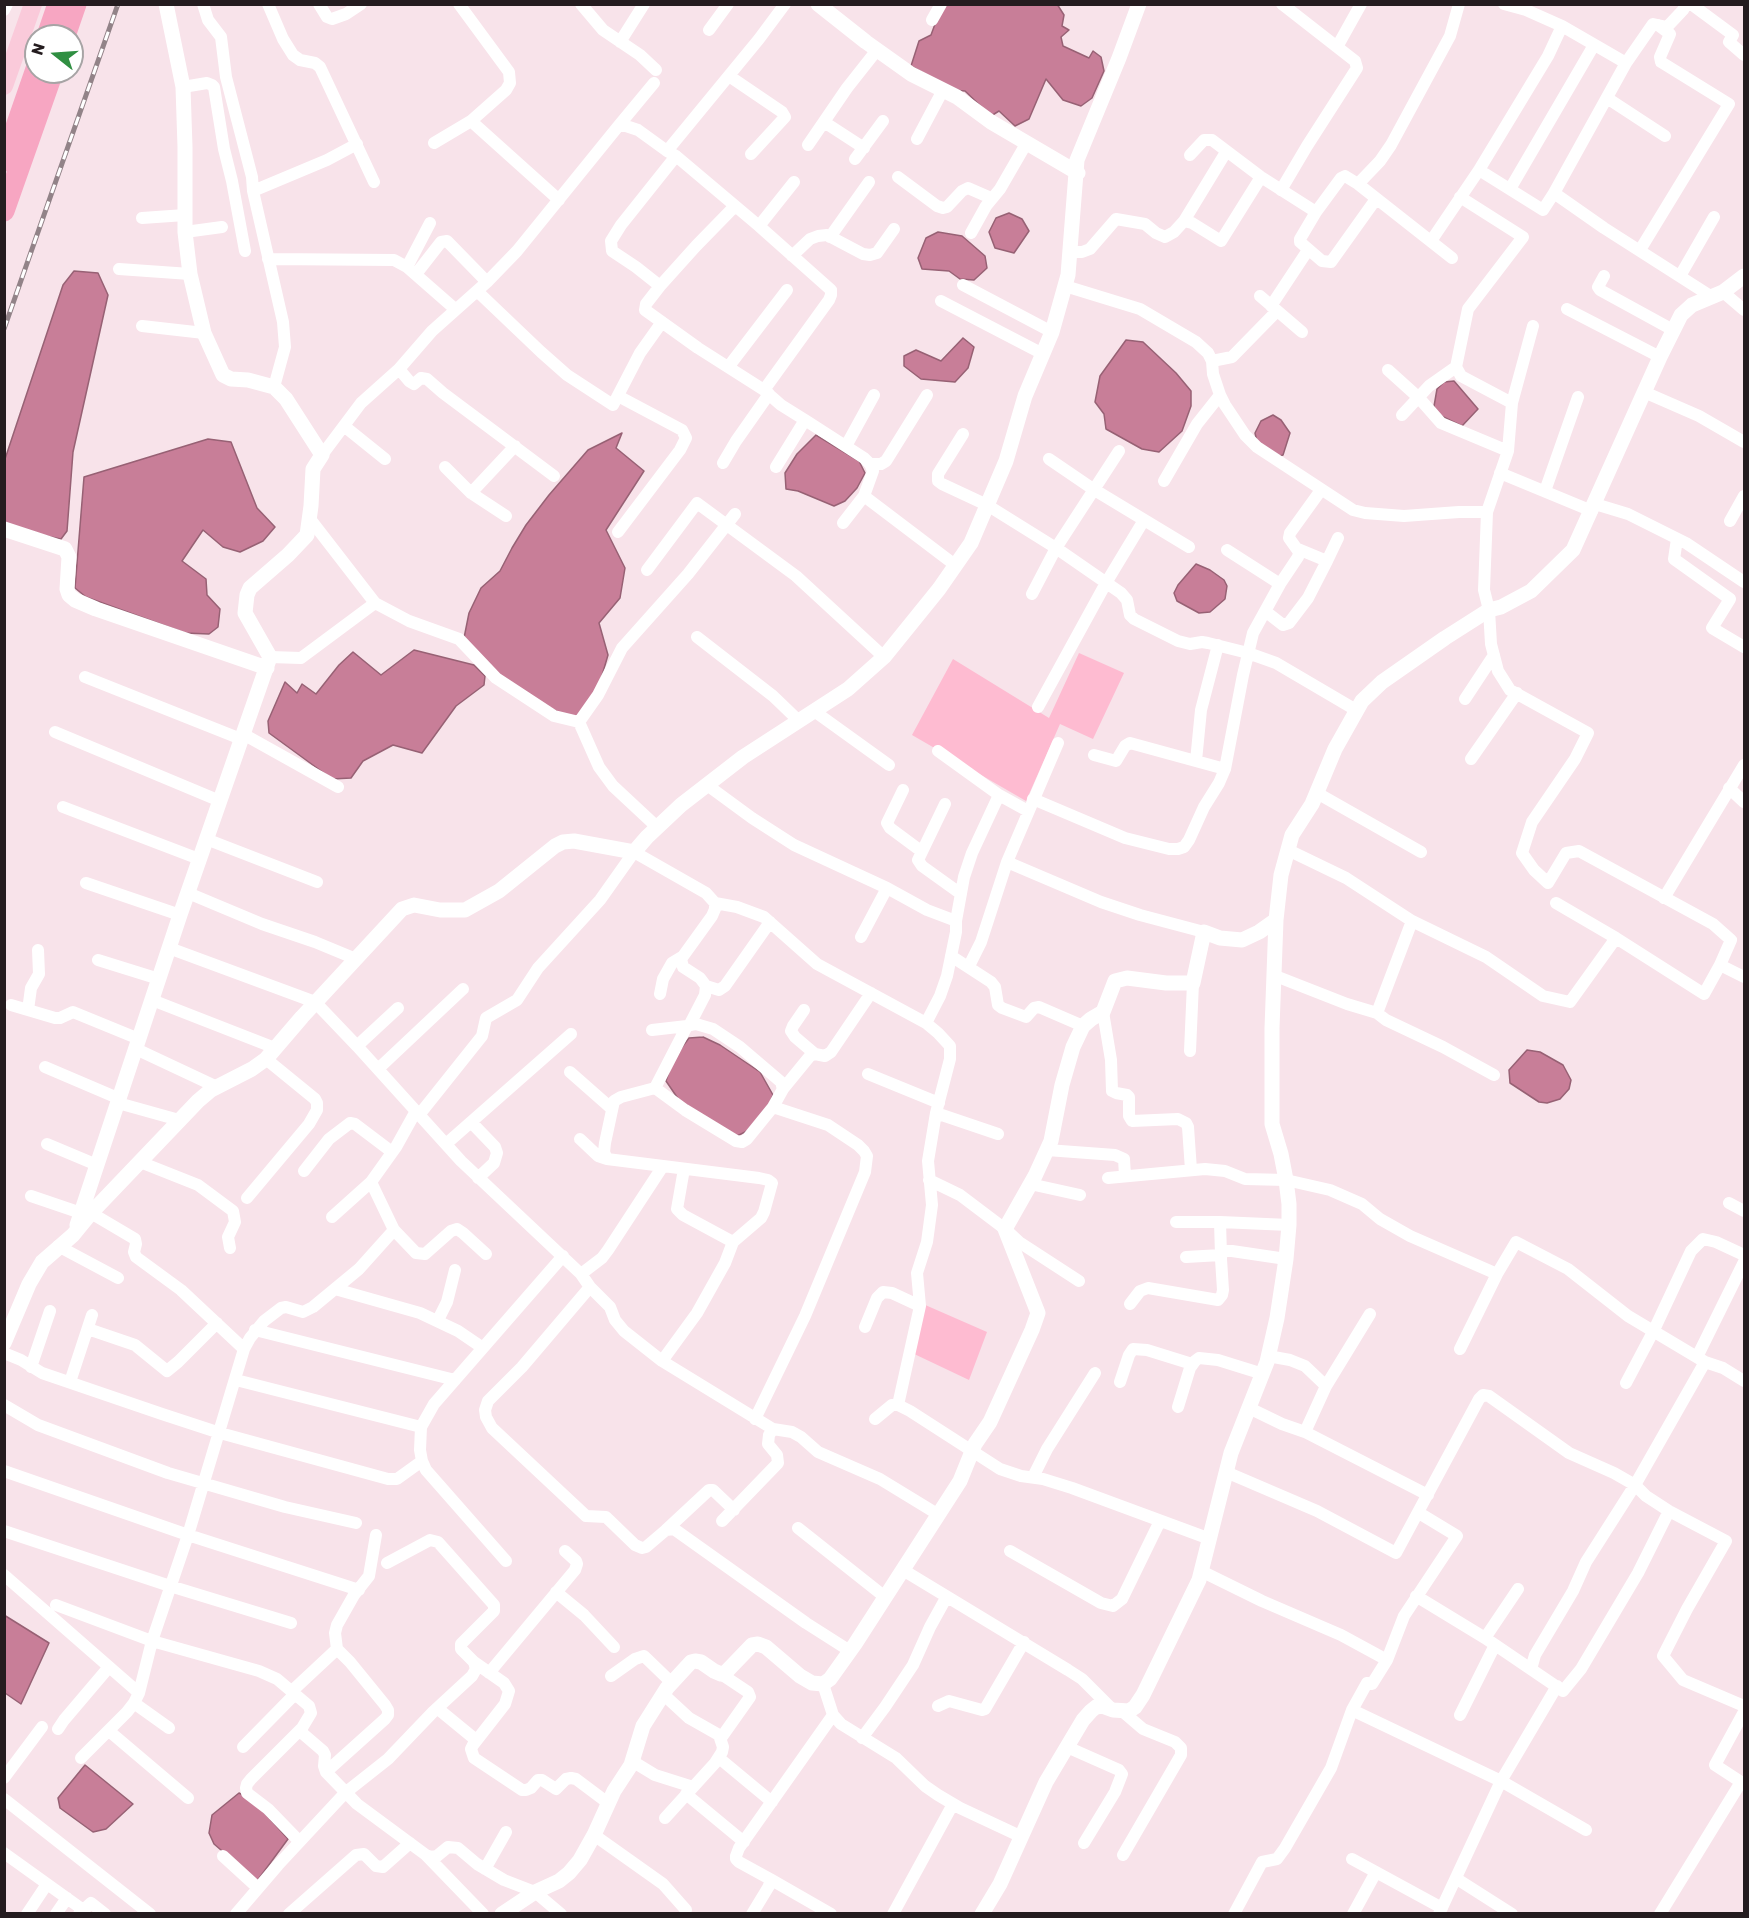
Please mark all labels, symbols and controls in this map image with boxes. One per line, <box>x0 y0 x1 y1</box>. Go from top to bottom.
north arrow <box>24 24 84 84</box>
text: N <box>27 41 49 57</box>

